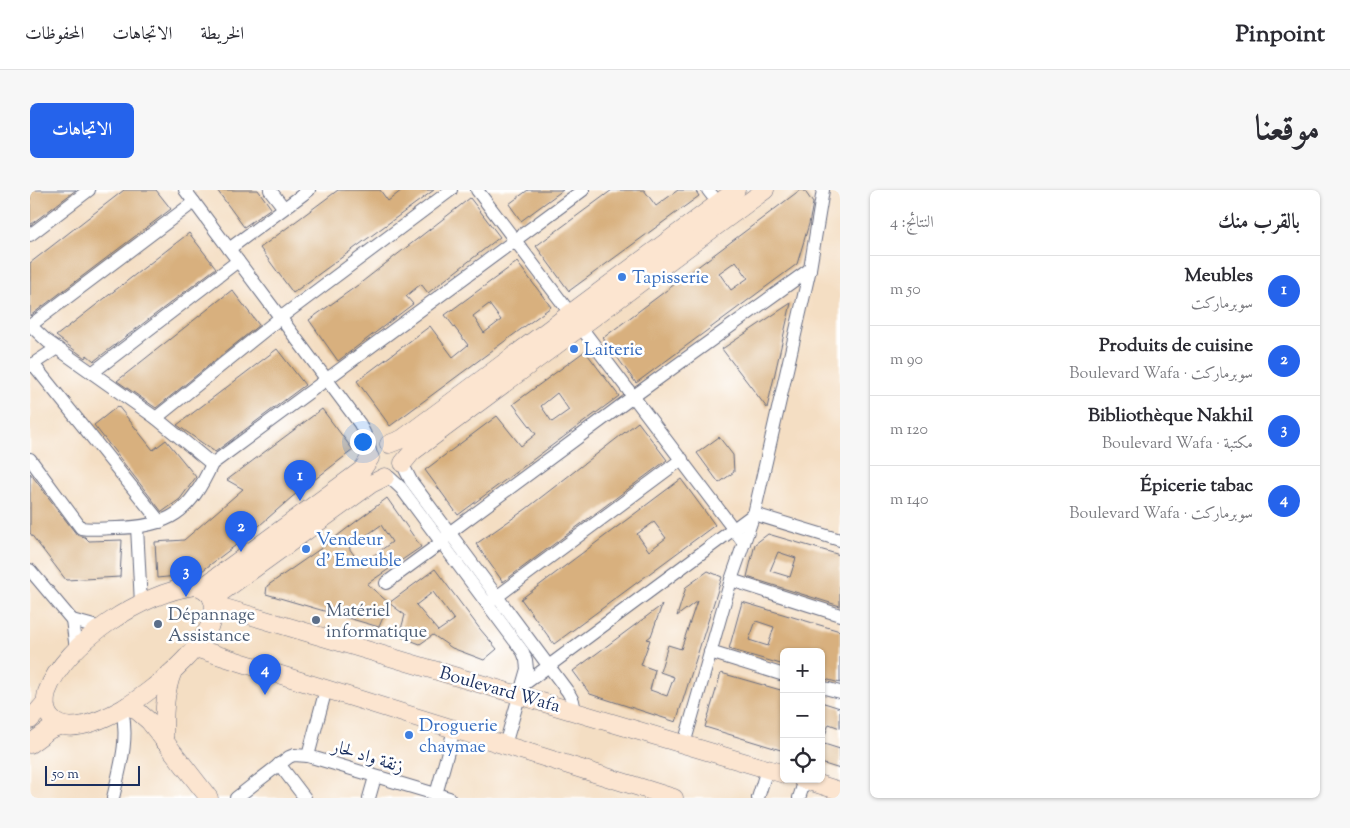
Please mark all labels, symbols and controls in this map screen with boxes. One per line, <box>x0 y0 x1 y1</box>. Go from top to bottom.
text: Pinpoint <box>1236 18 1325 52</box>
text: المحفوظات <box>25 22 84 48</box>
text: الاتجاهات <box>112 22 172 48</box>
text: الخريطة <box>200 22 244 48</box>
button: الاتجاهات <box>30 103 134 158</box>
text: موقعنا <box>1255 105 1320 156</box>
text: بالقرب منك <box>1218 208 1300 238</box>
text: النتائج: 4 <box>890 212 934 235</box>
text: Meubles <box>1184 263 1253 290</box>
place label: Tapisserie <box>632 266 709 292</box>
marker: Tapisserie <box>616 271 628 283</box>
text: 50 m <box>890 279 921 302</box>
text: 1 <box>1281 279 1287 302</box>
text: سوبرماركت <box>1191 293 1253 316</box>
text: Produits de cuisine <box>1099 333 1253 360</box>
place label: Laiterie <box>584 338 643 364</box>
marker: Laiterie <box>568 343 580 355</box>
text: 90 m <box>890 349 923 372</box>
text: 2 <box>1280 349 1288 372</box>
text: سوبرماركت · Boulevard Wafa <box>1069 363 1253 386</box>
text: Bibliothèque Nakhil <box>1088 403 1253 430</box>
text: 120 m <box>890 419 928 442</box>
text: 3 <box>1281 419 1287 442</box>
your location <box>350 429 376 455</box>
text: مكتبة · Boulevard Wafa <box>1102 433 1253 456</box>
pin: 1 <box>284 460 316 501</box>
text: Épicerie tabac <box>1140 473 1253 500</box>
text: 140 m <box>890 489 928 512</box>
text: 4 <box>1280 489 1288 512</box>
text: سوبرماركت · Boulevard Wafa <box>1069 503 1253 526</box>
pin: 2 <box>225 511 257 552</box>
place label: Vendeur d' Emeuble <box>316 528 402 575</box>
marker: Vendeur d' Emeuble <box>300 543 312 555</box>
pin: 3 <box>170 556 202 597</box>
place label: Matériel informatique <box>326 599 427 646</box>
place label: Dépannage Assistance <box>168 603 255 650</box>
marker: Matériel informatique <box>310 614 322 626</box>
marker: Dépannage Assistance <box>152 618 164 630</box>
map controls <box>780 648 825 783</box>
button: + <box>780 648 825 693</box>
pin: 4 <box>249 654 281 695</box>
street label: Boulevard Wafa <box>436 661 563 721</box>
button: − <box>780 693 825 738</box>
place label: Droguerie chaymae <box>419 714 498 761</box>
marker: Droguerie chaymae <box>403 729 415 741</box>
street label: زنقة واد لحار <box>326 734 406 781</box>
button: locate <box>780 738 825 783</box>
scale bar <box>45 763 140 786</box>
text: 50 m <box>52 765 79 785</box>

